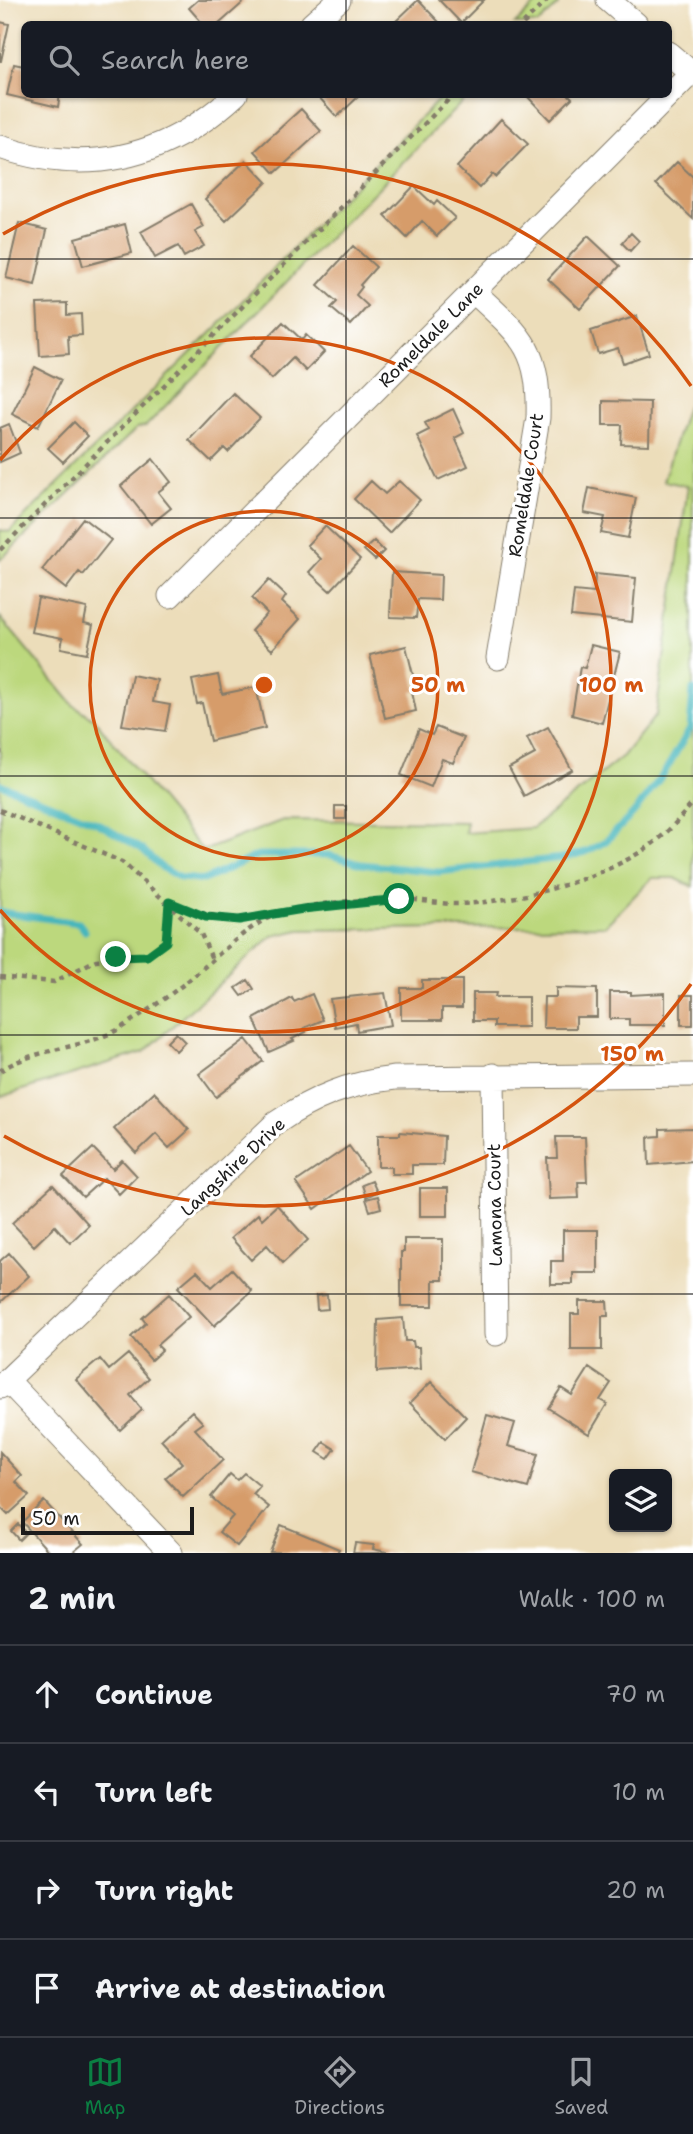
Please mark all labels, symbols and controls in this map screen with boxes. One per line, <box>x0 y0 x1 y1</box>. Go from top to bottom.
search box <box>21 21 672 98</box>
icon: search <box>45 41 83 79</box>
text: Search here <box>101 42 250 77</box>
street label: Romeldale Lane <box>373 277 489 393</box>
street label: Romeldale Court <box>503 411 549 559</box>
text: 50 m <box>411 671 465 699</box>
text: 100 m <box>579 671 643 699</box>
centre of rings <box>252 673 276 697</box>
route start <box>383 883 414 914</box>
route end <box>100 941 131 972</box>
text: 150 m <box>600 1040 664 1068</box>
street label: Langshire Drive <box>175 1112 291 1222</box>
street label: Lamona Court <box>482 1143 508 1267</box>
map controls <box>609 1469 672 1532</box>
button: layers <box>609 1469 672 1532</box>
scale bar <box>21 1504 194 1536</box>
text: 50 m <box>32 1506 80 1531</box>
text: 2 min <box>28 1578 115 1619</box>
text: Walk · 100 m <box>519 1584 665 1614</box>
icon: ahead <box>28 1675 66 1713</box>
text: Continue <box>95 1677 213 1712</box>
text: 70 m <box>606 1679 665 1709</box>
icon: left <box>28 1773 66 1811</box>
text: Turn left <box>95 1775 212 1810</box>
text: 10 m <box>612 1777 665 1807</box>
icon: right <box>28 1871 66 1909</box>
text: Turn right <box>95 1873 233 1908</box>
text: 20 m <box>606 1875 665 1905</box>
icon: arrive <box>28 1969 66 2007</box>
text: Arrive at destination <box>95 1971 385 2006</box>
tab: Map <box>85 2053 125 2120</box>
tab: Directions <box>295 2053 385 2120</box>
tab: Saved <box>554 2053 608 2120</box>

